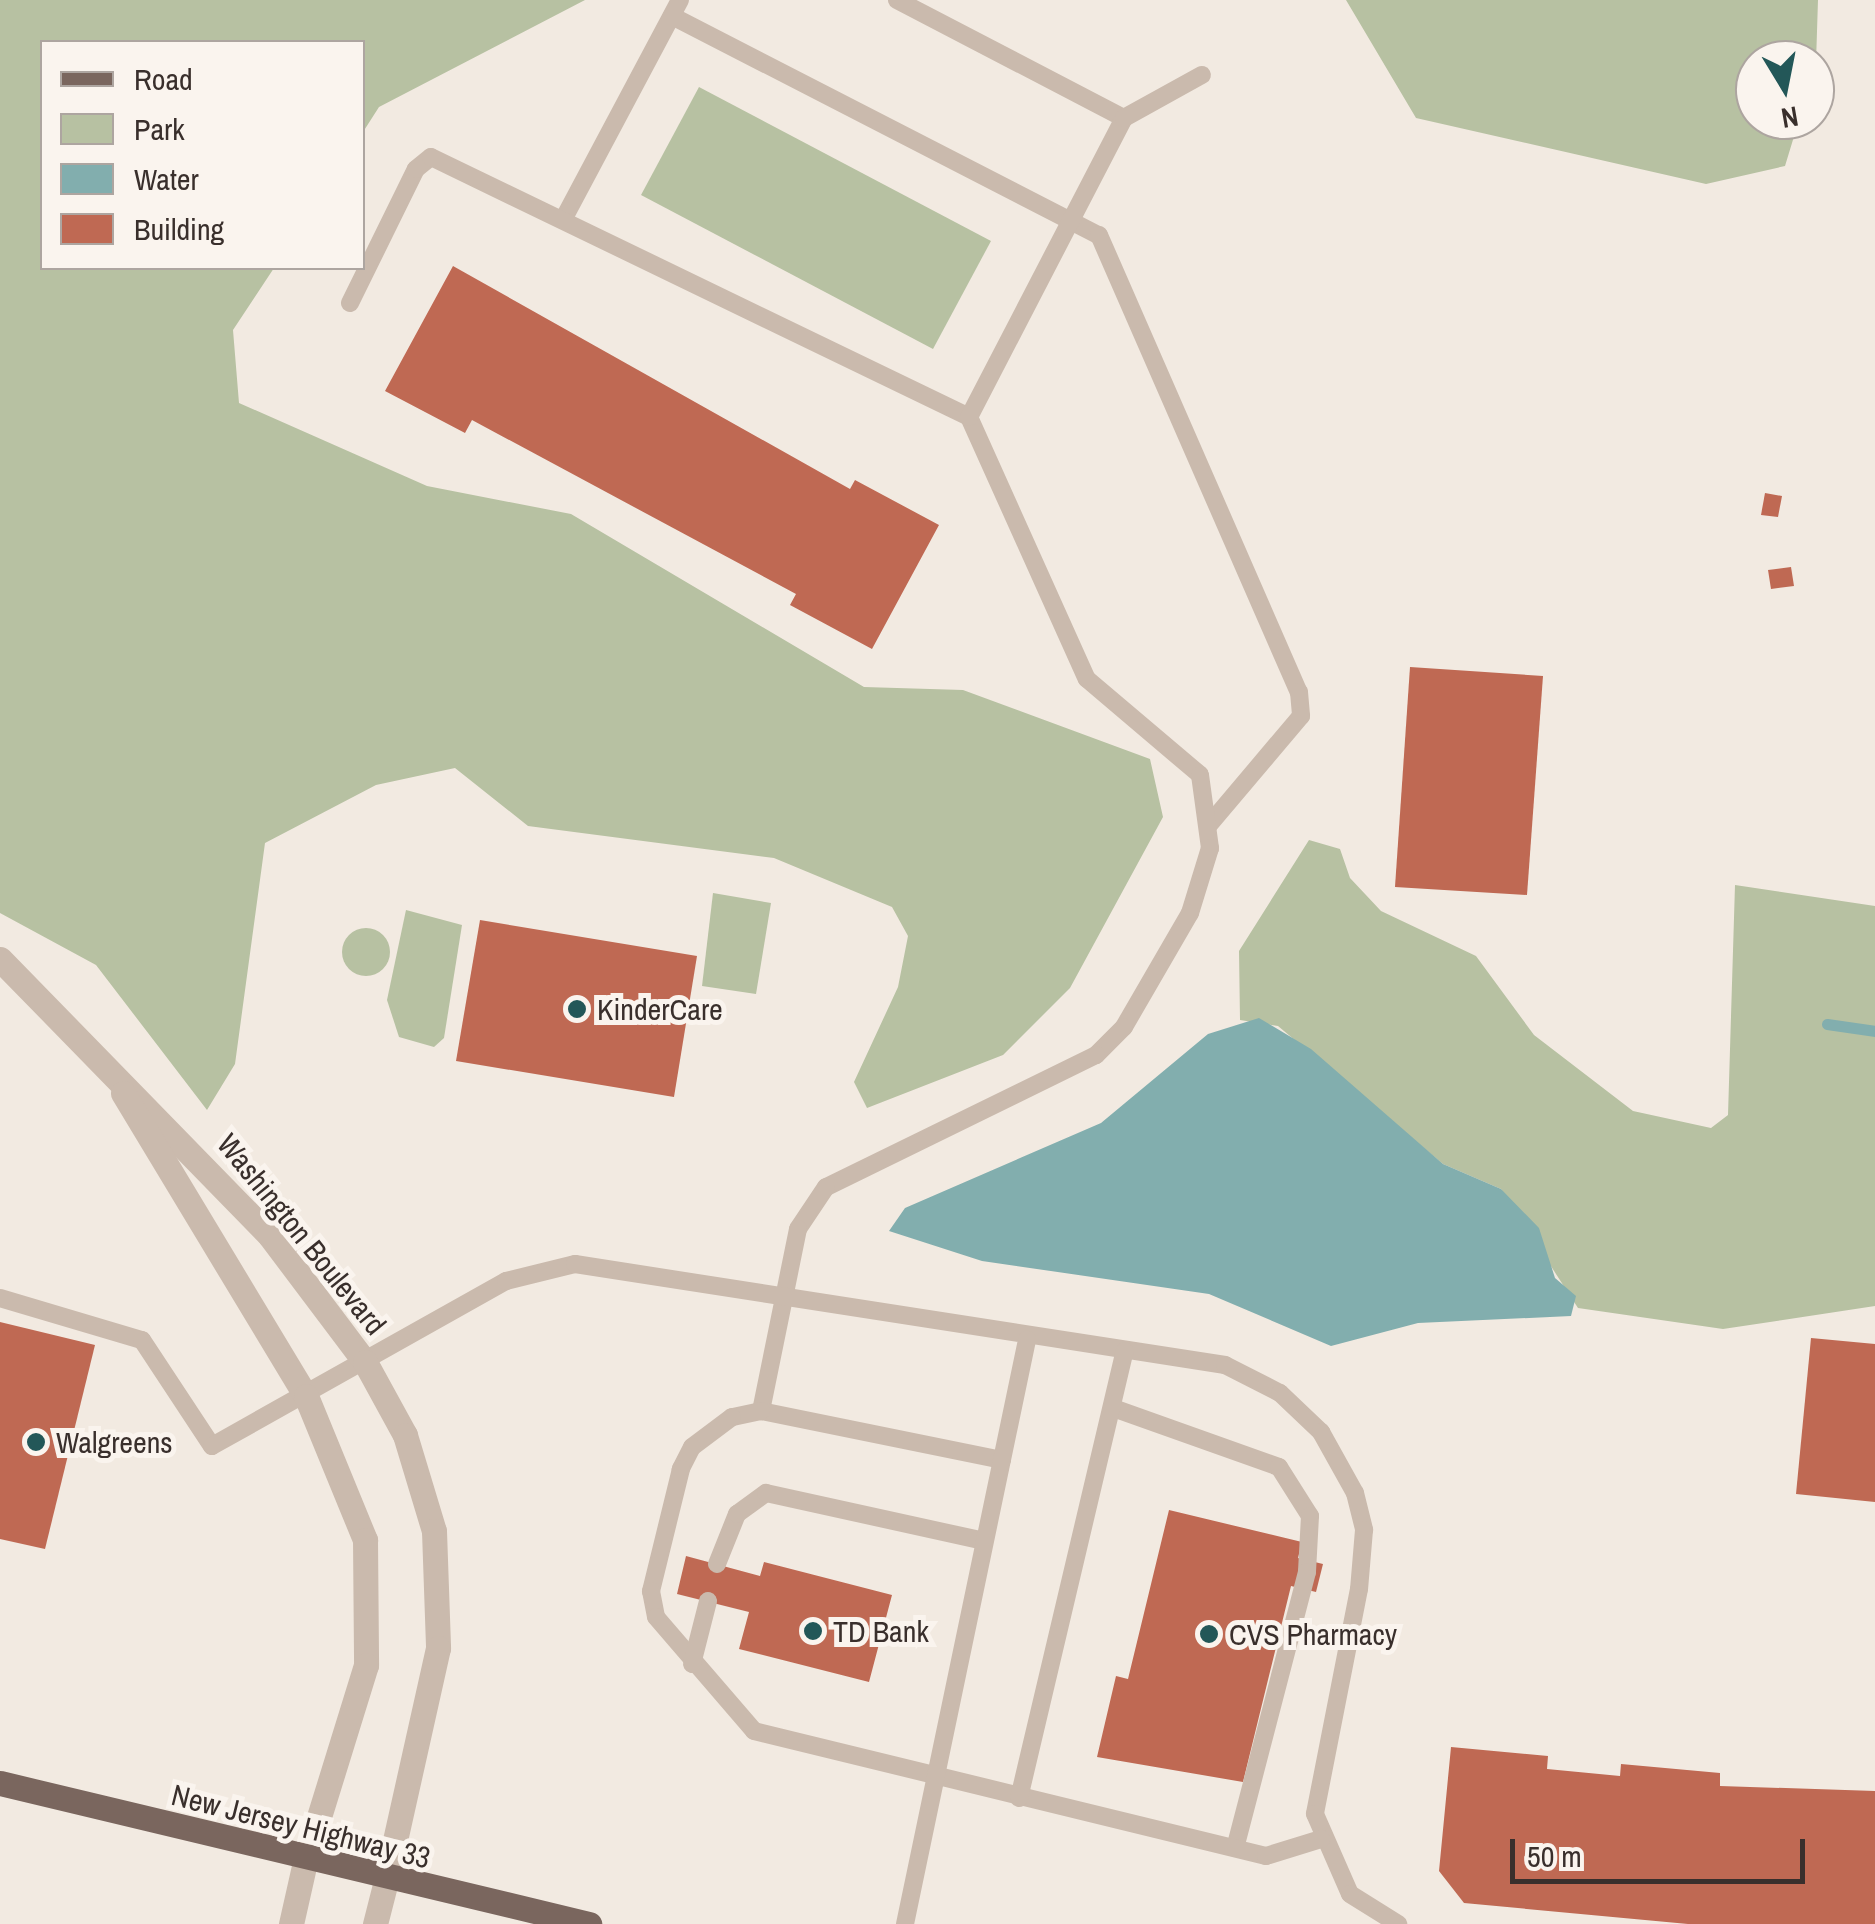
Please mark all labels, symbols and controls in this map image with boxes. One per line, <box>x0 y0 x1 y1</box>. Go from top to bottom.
legend <box>40 40 365 270</box>
north arrow <box>1735 40 1835 140</box>
text: Road <box>134 59 193 99</box>
text: N <box>1778 97 1801 138</box>
text: Park <box>134 109 185 149</box>
text: Water <box>134 159 199 199</box>
text: Building <box>134 209 224 249</box>
place label: KinderCare <box>597 991 723 1027</box>
marker: KinderCare <box>566 998 588 1020</box>
street label: Washington Boulevard <box>210 1126 394 1342</box>
place label: Walgreens <box>56 1424 173 1460</box>
marker: Walgreens <box>25 1431 47 1453</box>
place label: TD Bank <box>833 1613 929 1649</box>
place label: CVS Pharmacy <box>1229 1616 1397 1652</box>
marker: TD Bank <box>802 1620 824 1642</box>
marker: CVS Pharmacy <box>1198 1623 1220 1645</box>
street label: New Jersey Highway 33 <box>168 1776 434 1876</box>
scale bar <box>1515 1819 1810 1881</box>
text: 50 m <box>1527 1836 1582 1876</box>

